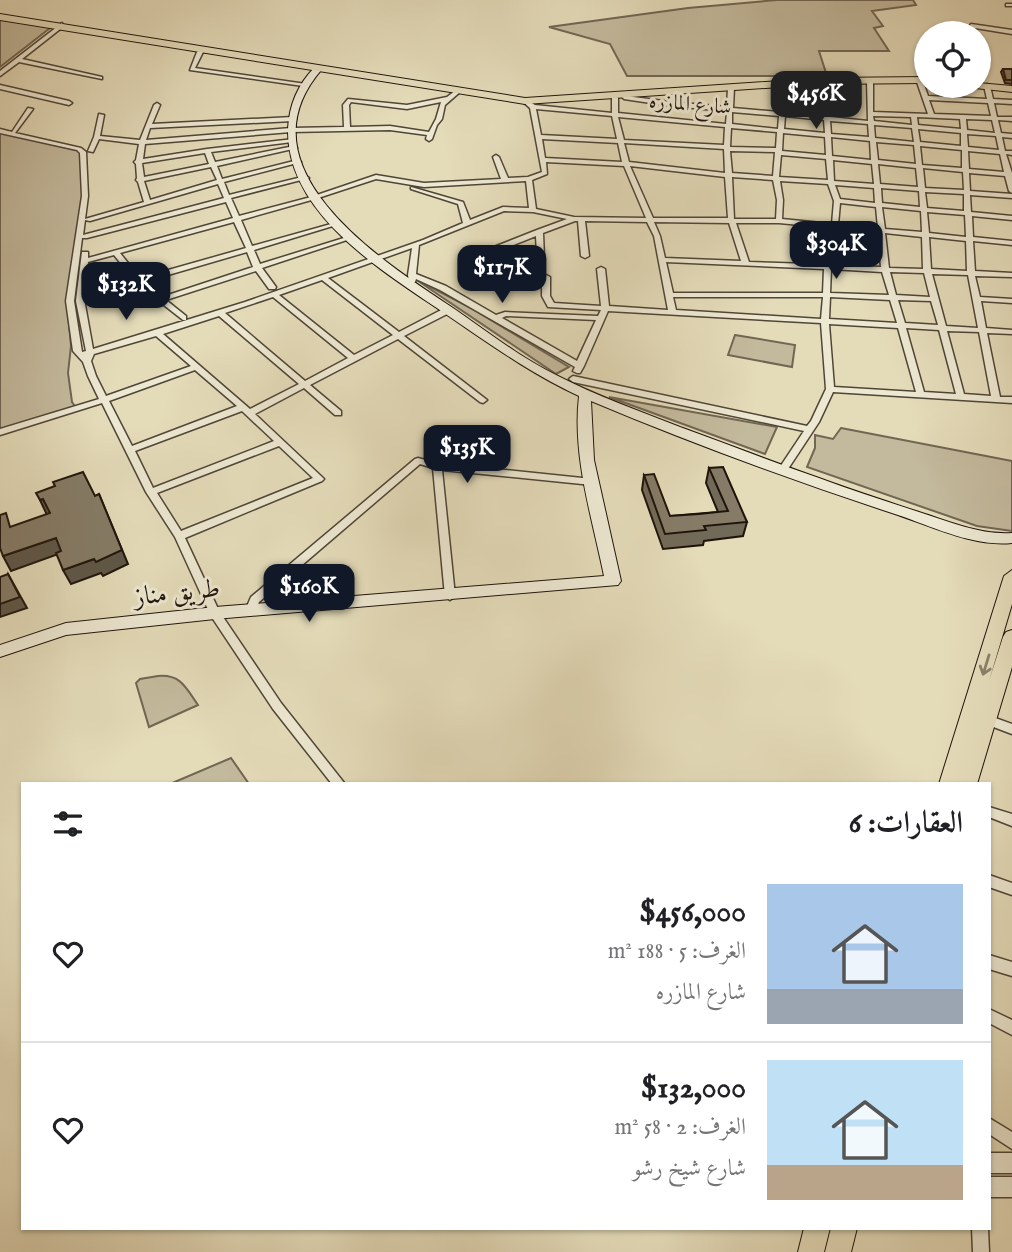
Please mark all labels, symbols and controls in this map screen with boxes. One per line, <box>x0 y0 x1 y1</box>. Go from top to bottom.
map controls <box>914 21 991 98</box>
button: locate <box>914 21 991 98</box>
pin: $456K <box>767 72 865 131</box>
text: $456K <box>787 79 845 108</box>
street label: شارع المازره <box>648 88 732 125</box>
pin: $304K <box>787 222 885 281</box>
text: $304K <box>806 229 866 258</box>
pin: $117K <box>453 246 551 305</box>
text: $117K <box>473 253 531 282</box>
pin: $132K <box>77 262 175 322</box>
text: $132K <box>97 270 155 299</box>
pin: $135K <box>418 426 516 485</box>
text: $135K <box>440 433 494 462</box>
pin: $160K <box>260 564 358 624</box>
street label: طريق مناز <box>130 572 221 614</box>
text: $160K <box>280 572 338 601</box>
one-way arrow <box>979 654 992 676</box>
icon: filters <box>49 805 87 843</box>
text: العقارات: 6 <box>849 805 963 843</box>
text: $456,000 <box>639 894 746 932</box>
icon: home <box>823 912 907 996</box>
icon: heart <box>49 935 87 973</box>
text: الغرف: 5 · 188 m² <box>608 937 746 966</box>
text: شارع المازره <box>656 978 746 1007</box>
text: $132,000 <box>641 1070 746 1108</box>
icon: home <box>823 1088 907 1172</box>
icon: heart <box>49 1111 87 1149</box>
text: الغرف: 2 · 58 m² <box>614 1113 746 1142</box>
text: شارع شيخ رشو <box>632 1154 746 1183</box>

